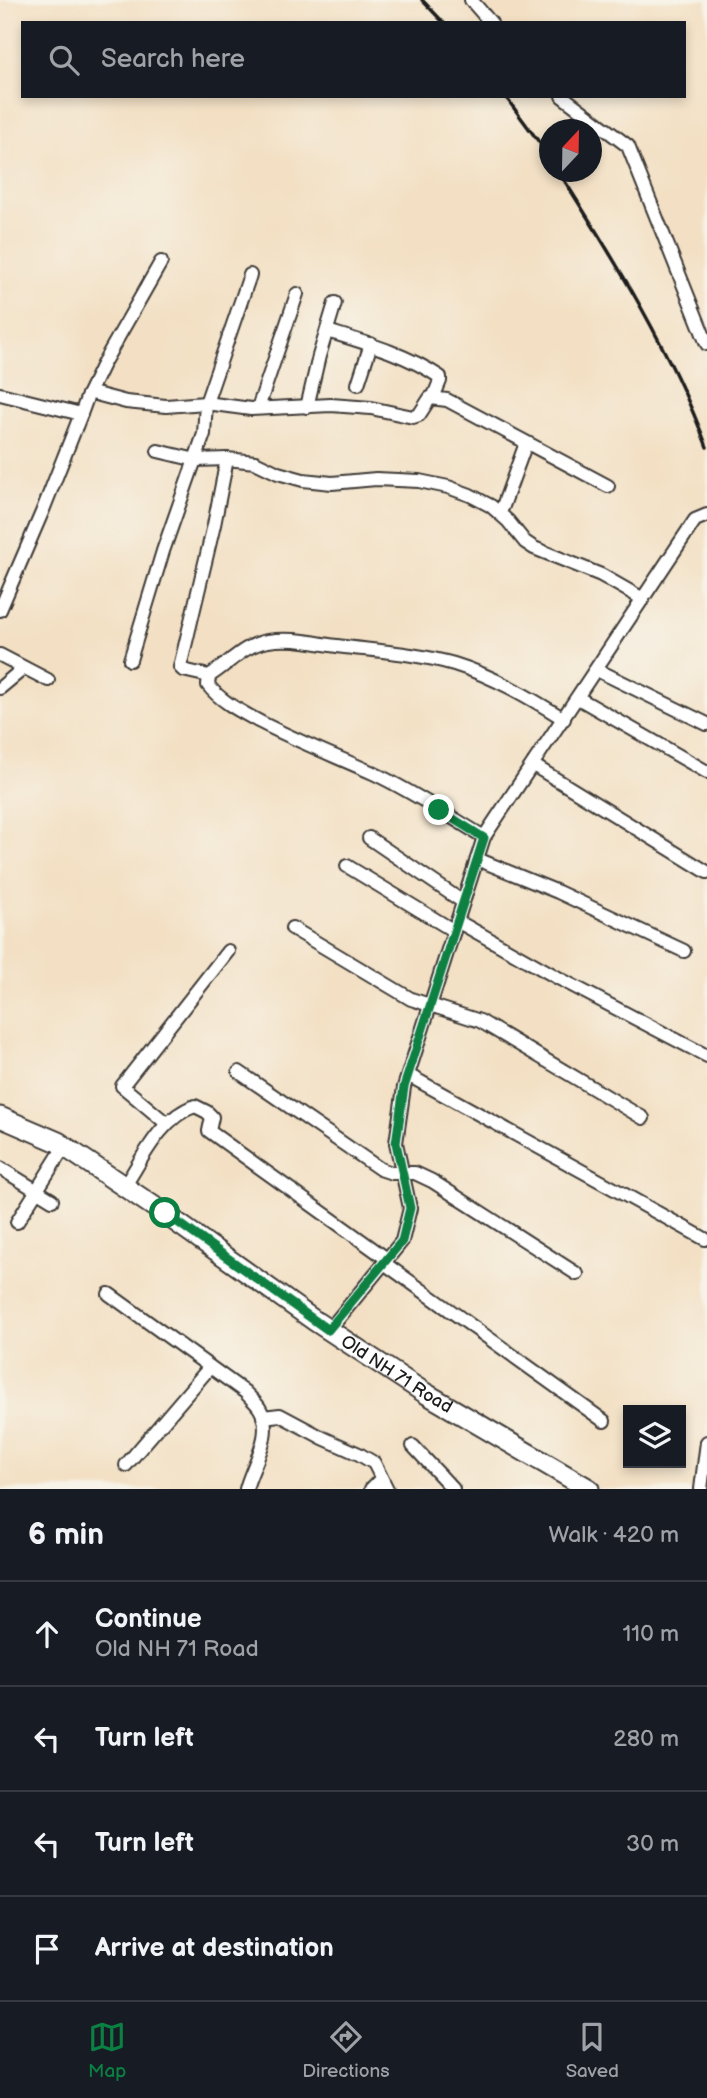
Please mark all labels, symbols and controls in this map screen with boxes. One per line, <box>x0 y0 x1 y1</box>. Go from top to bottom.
search box <box>21 21 686 98</box>
icon: search <box>45 41 83 79</box>
text: Search here <box>101 44 245 75</box>
north arrow <box>539 119 602 182</box>
route end <box>423 794 454 825</box>
route start <box>149 1197 180 1228</box>
street label: Old NH 71 Road <box>337 1331 456 1417</box>
map controls <box>623 1405 686 1468</box>
button: layers <box>623 1405 686 1468</box>
text: 6 min <box>28 1517 104 1553</box>
text: Walk · 420 m <box>549 1521 679 1549</box>
text: Continue <box>95 1604 202 1635</box>
icon: ahead <box>28 1615 66 1653</box>
text: 110 m <box>622 1620 679 1648</box>
text: Old NH 71 Road <box>95 1635 259 1663</box>
icon: left <box>28 1720 66 1758</box>
text: Turn left <box>95 1723 194 1754</box>
text: 280 m <box>613 1725 679 1753</box>
icon: left <box>28 1825 66 1863</box>
text: Turn left <box>95 1828 194 1859</box>
text: 30 m <box>626 1830 679 1858</box>
icon: arrive <box>28 1930 66 1968</box>
text: Arrive at destination <box>95 1933 334 1964</box>
tab: Map <box>88 2018 126 2083</box>
tab: Directions <box>302 2018 390 2083</box>
tab: Saved <box>566 2018 619 2083</box>

